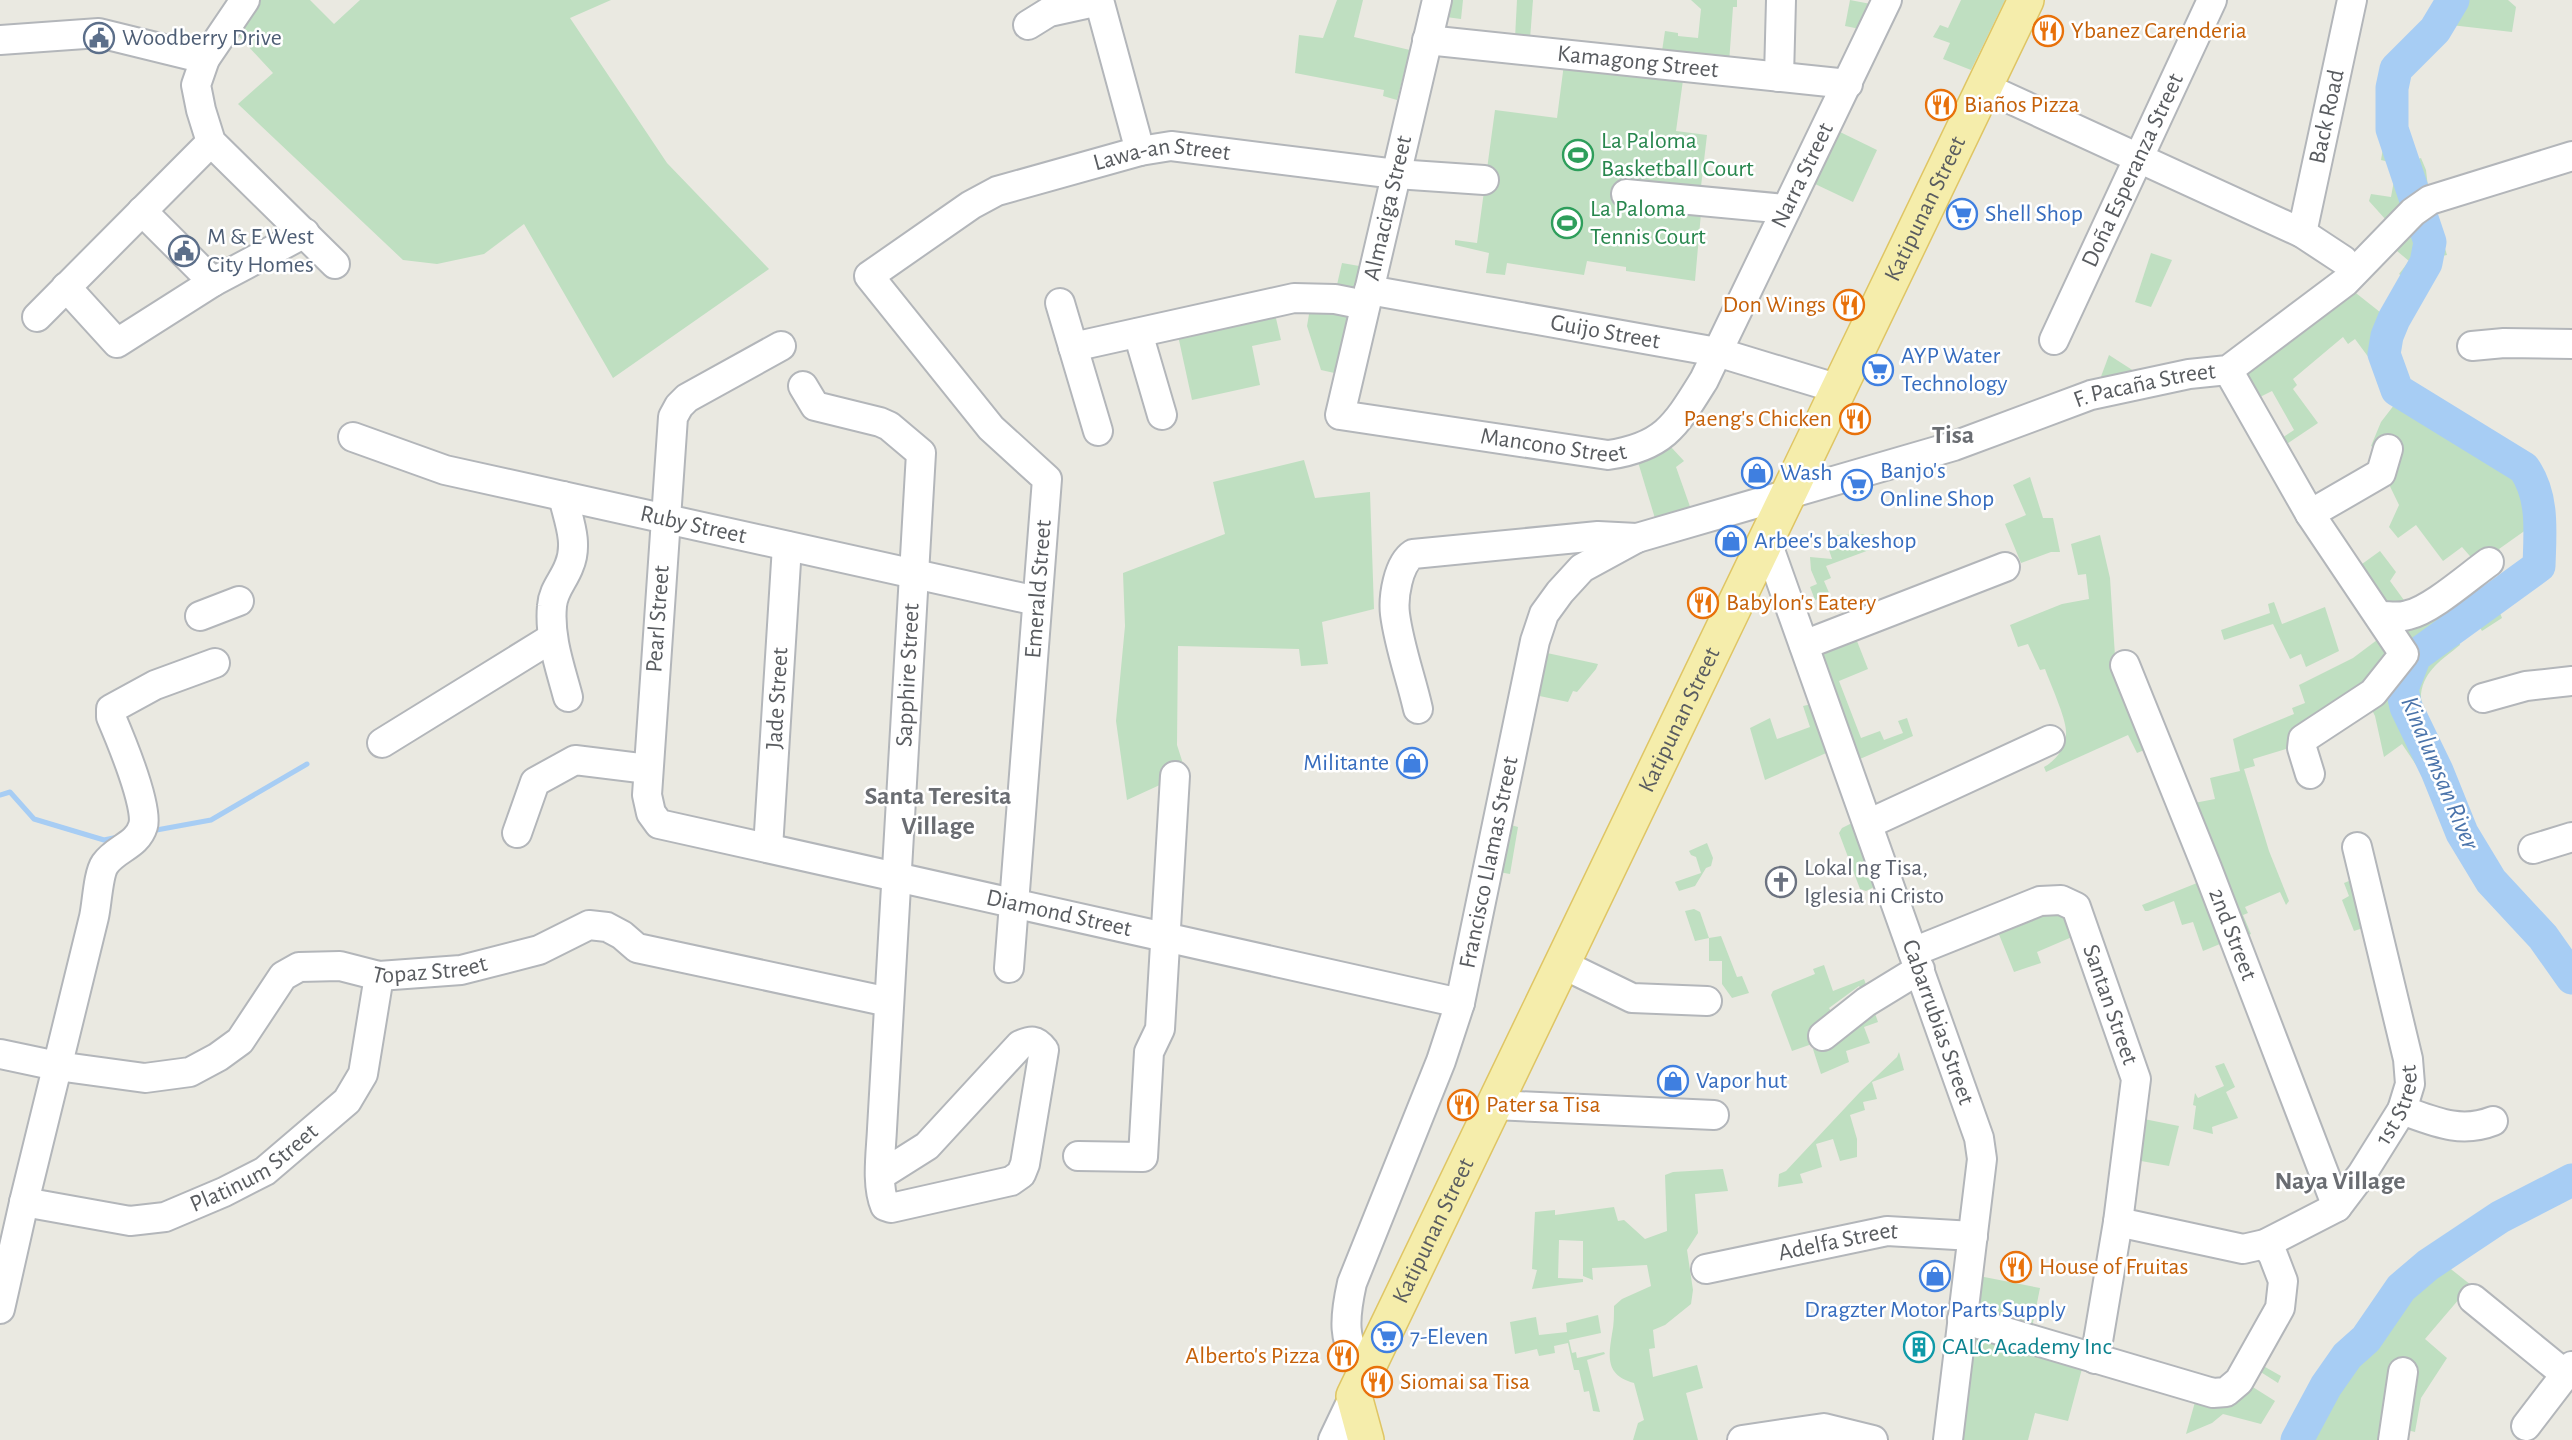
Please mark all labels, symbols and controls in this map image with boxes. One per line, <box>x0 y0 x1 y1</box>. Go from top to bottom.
restaurant icon: Ybanez Carenderia <box>2031 14 2065 48</box>
place label: Ybanez Carenderia <box>2071 19 2247 43</box>
public building icon: Woodberry Drive <box>82 21 116 55</box>
place label: Woodberry Drive <box>122 26 282 50</box>
street label: Kamagong Street <box>1556 42 1720 82</box>
street label: Back Road <box>2305 67 2349 166</box>
street label: Doña Esperanza Street <box>2078 70 2188 271</box>
restaurant icon: Biaños Pizza <box>1924 88 1958 122</box>
place label: Biaños Pizza <box>1964 93 2080 117</box>
street label: Narra Street <box>1767 119 1838 232</box>
place label: La Paloma Basketball Court <box>1601 129 1754 181</box>
street label: Katipunan Street <box>1880 132 1971 285</box>
street label: Almaciga Street <box>1360 133 1416 283</box>
street label: Lawa-an Street <box>1091 134 1232 175</box>
sports icon: La Paloma Basketball Court <box>1561 138 1595 172</box>
place label: La Paloma Tennis Court <box>1590 197 1706 249</box>
supermarket icon: Shell Shop <box>1945 197 1979 231</box>
place label: Shell Shop <box>1985 202 2083 226</box>
sports icon: La Paloma Tennis Court <box>1550 206 1584 240</box>
place label: M & E West City Homes <box>207 225 314 277</box>
public building icon: M & E West City Homes <box>167 234 201 268</box>
restaurant icon: Don Wings <box>1832 288 1866 322</box>
place label: Don Wings <box>1722 293 1826 317</box>
street label: Guijo Street <box>1549 311 1662 354</box>
place label: AYP Water Technology <box>1901 344 2008 396</box>
supermarket icon: AYP Water Technology <box>1861 353 1895 387</box>
street label: F. Pacaña Street <box>2070 359 2217 412</box>
restaurant icon: Paeng's Chicken <box>1838 402 1872 436</box>
place label: Paeng's Chicken <box>1684 407 1832 431</box>
district label: Tisa <box>1932 422 1974 448</box>
street label: Mancono Street <box>1479 424 1629 467</box>
shop icon: Wash <box>1740 456 1774 490</box>
place label: Banjo's Online Shop <box>1880 459 1994 511</box>
place label: Wash <box>1780 461 1833 485</box>
supermarket icon: Banjo's Online Shop <box>1840 468 1874 502</box>
street label: Ruby Street <box>638 502 749 548</box>
street label: Emerald Street <box>1021 519 1056 659</box>
shop icon: Arbee's bakeshop <box>1714 524 1748 558</box>
place label: Arbee's bakeshop <box>1754 529 1917 553</box>
street label: Pearl Street <box>642 564 674 673</box>
restaurant icon: Babylon's Eatery <box>1686 586 1720 620</box>
place label: Babylon's Eatery <box>1726 591 1876 615</box>
street label: Sapphire Street <box>892 602 924 747</box>
street label: Katipunan Street <box>1634 643 1725 796</box>
street label: Jade Street <box>762 646 793 750</box>
water label: Kinalumsan River <box>2396 693 2485 855</box>
shop icon: Militante <box>1395 746 1429 780</box>
place label: Militante <box>1303 751 1389 775</box>
street label: Francisco Llamas Street <box>1455 754 1523 971</box>
district label: Santa Teresita Village <box>865 783 1011 839</box>
place label: Lokal ng Tisa, Iglesia ni Cristo <box>1804 856 1944 908</box>
church icon: Lokal ng Tisa, Iglesia ni Cristo <box>1764 865 1798 899</box>
street label: Diamond Street <box>984 885 1134 941</box>
street label: 2nd Street <box>2204 885 2261 984</box>
street label: Cabarrubias Street <box>1898 937 1978 1108</box>
street label: Santan Street <box>2078 942 2142 1068</box>
street label: Topaz Street <box>369 952 490 989</box>
shop icon: Vapor hut <box>1656 1064 1690 1098</box>
street label: 1st Street <box>2371 1064 2422 1149</box>
place label: Vapor hut <box>1696 1069 1788 1093</box>
restaurant icon: Pater sa Tisa <box>1446 1088 1480 1122</box>
place label: Pater sa Tisa <box>1486 1093 1601 1117</box>
street label: Platinum Street <box>187 1119 323 1217</box>
street label: Katipunan Street <box>1389 1154 1479 1307</box>
district label: Naya Village <box>2274 1168 2406 1194</box>
street label: Adelfa Street <box>1776 1219 1899 1265</box>
restaurant icon: House of Fruitas <box>1999 1250 2033 1284</box>
place label: House of Fruitas <box>2039 1255 2188 1279</box>
shop icon: Dragzter Motor Parts Supply <box>1918 1259 1952 1293</box>
place label: Dragzter Motor Parts Supply <box>1804 1298 2066 1322</box>
supermarket icon: 7-Eleven <box>1370 1320 1404 1354</box>
place label: 7-Eleven <box>1410 1325 1488 1349</box>
building icon: CALC Academy Inc <box>1902 1330 1936 1364</box>
place label: CALC Academy Inc <box>1942 1335 2112 1359</box>
restaurant icon: Alberto's Pizza <box>1326 1339 1360 1373</box>
place label: Alberto's Pizza <box>1185 1344 1320 1368</box>
restaurant icon: Siomai sa Tisa <box>1360 1365 1394 1399</box>
place label: Siomai sa Tisa <box>1400 1370 1530 1394</box>

